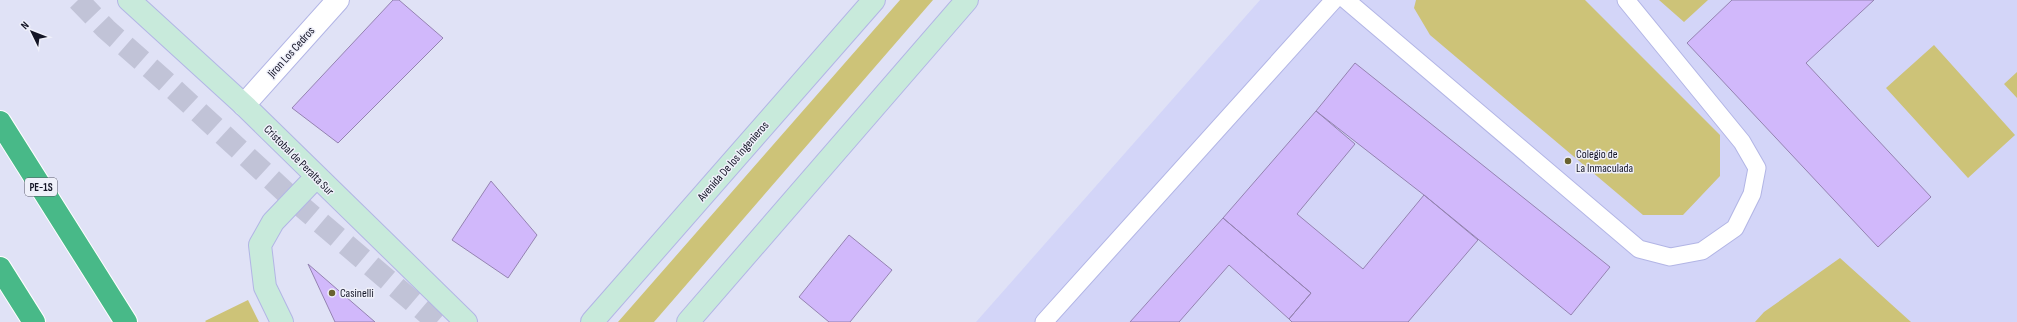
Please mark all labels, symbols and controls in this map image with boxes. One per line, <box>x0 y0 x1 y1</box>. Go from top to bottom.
north arrow <box>12 12 52 52</box>
text: N <box>18 19 32 32</box>
street label: Jiron Los Cedros <box>264 24 318 82</box>
street label: Avenida De los Ingenieros <box>694 118 772 205</box>
street label: Cristobal de Peralta Sur <box>260 122 337 199</box>
place label: Colegio de La Inmaculada <box>1576 147 1634 176</box>
marker: Colegio de La Inmaculada <box>1563 156 1573 166</box>
road number: PE-1S <box>25 178 57 196</box>
place label: Casinelli <box>340 286 374 301</box>
marker: Casinelli <box>327 288 337 298</box>

